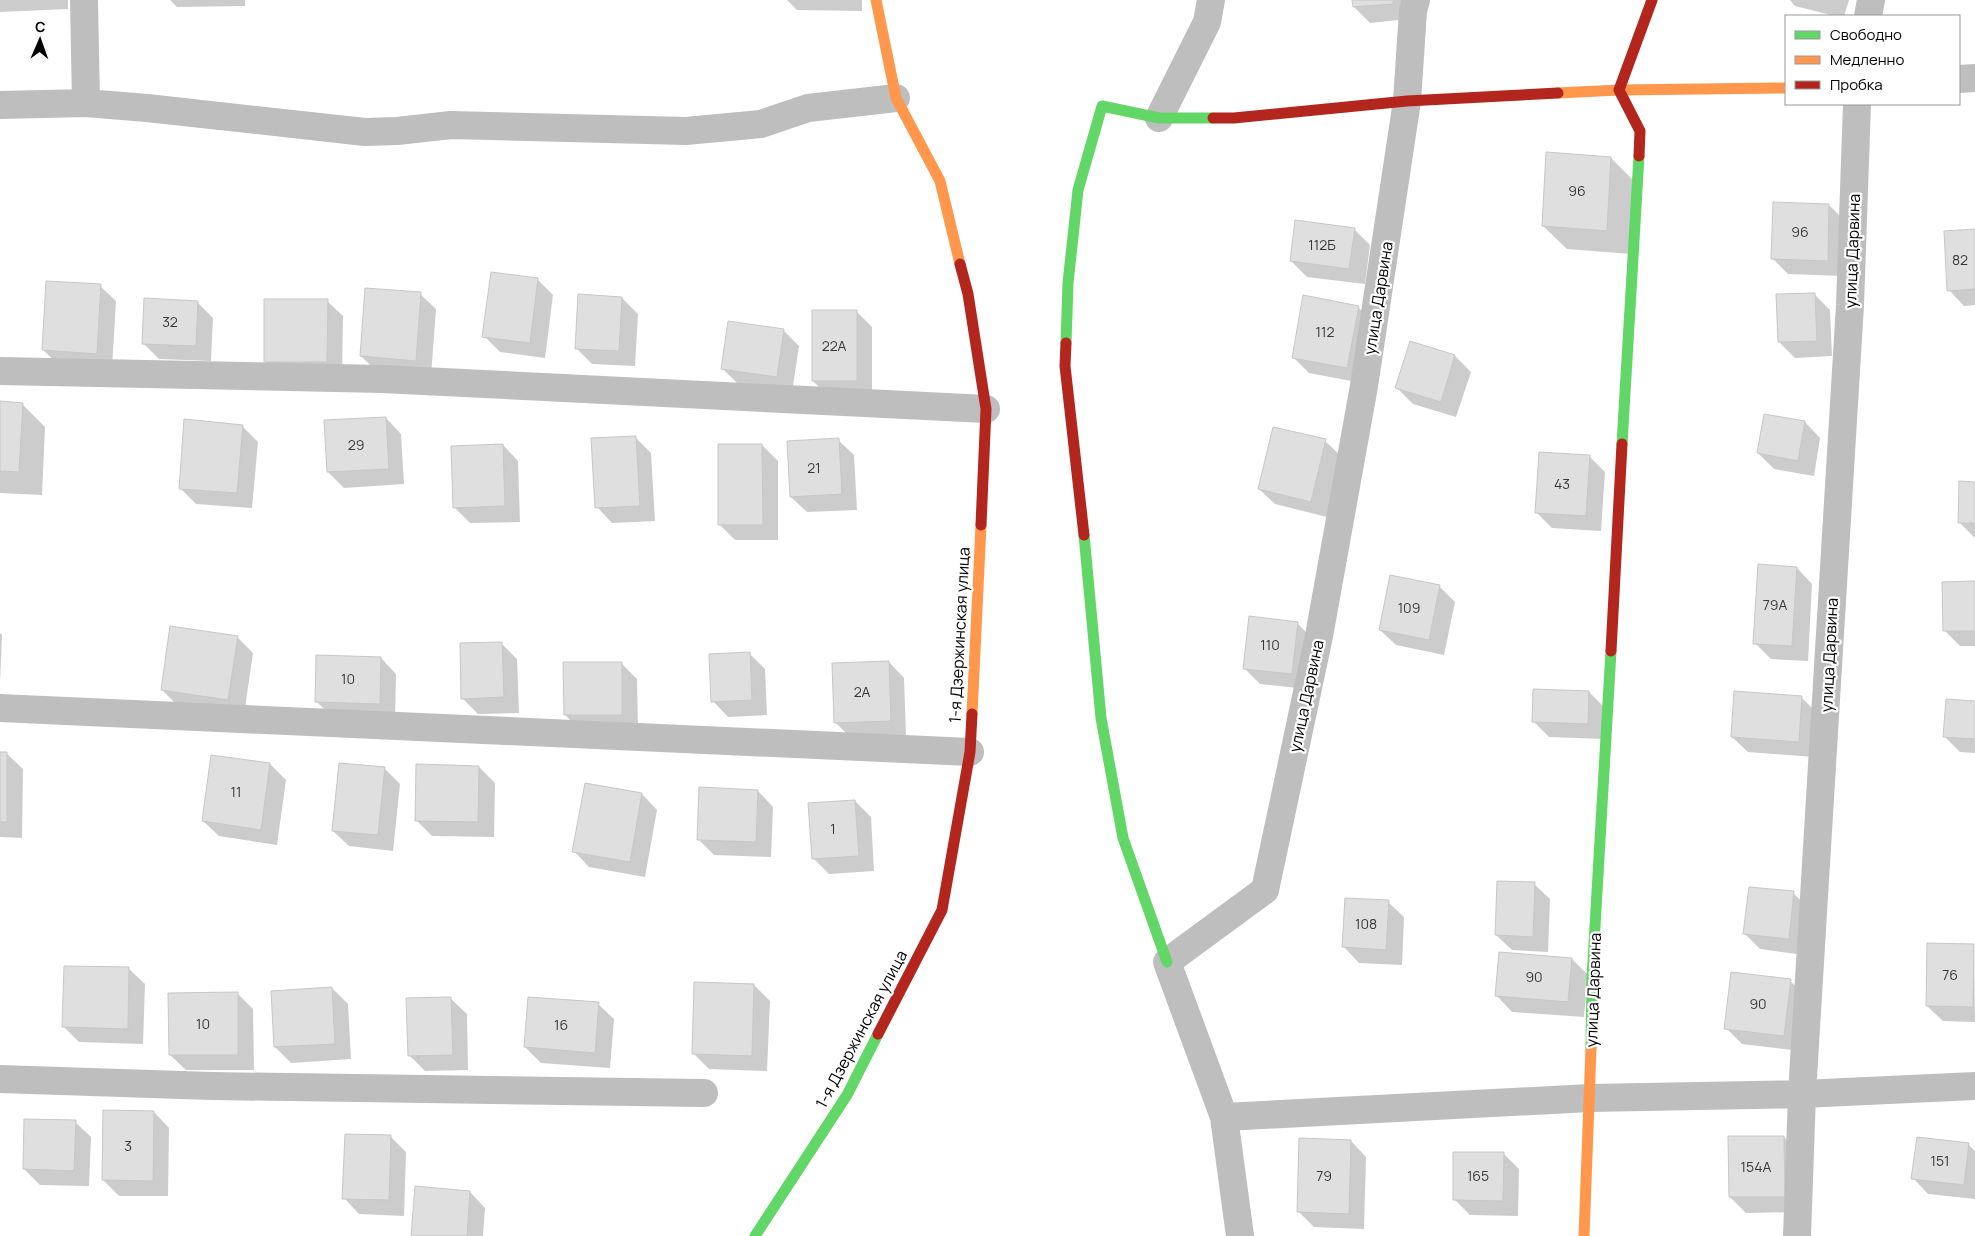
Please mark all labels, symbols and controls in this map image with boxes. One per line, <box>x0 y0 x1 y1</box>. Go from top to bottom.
north arrow <box>15 15 65 65</box>
legend <box>1785 15 1960 105</box>
text: С <box>35 17 46 36</box>
text: Свободно <box>1830 24 1902 45</box>
text: Медленно <box>1830 49 1904 70</box>
text: Пробка <box>1830 74 1883 95</box>
house number: 96 <box>1568 181 1586 200</box>
street label: улица Дарвина <box>1839 193 1865 309</box>
house number: 96 <box>1791 222 1809 241</box>
house number: 112Б <box>1308 235 1336 254</box>
street label: улица Дарвина <box>1358 240 1398 356</box>
house number: 82 <box>1952 250 1968 269</box>
house number: 32 <box>162 312 178 331</box>
house number: 112 <box>1316 322 1334 341</box>
house number: 22А <box>822 336 846 355</box>
house number: 29 <box>348 435 364 454</box>
house number: 21 <box>807 458 821 477</box>
house number: 43 <box>1554 474 1570 493</box>
street label: 1-я Дзержинская улица <box>943 547 975 723</box>
house number: 79А <box>1763 595 1787 614</box>
street label: улица Дарвина <box>1815 597 1843 713</box>
house number: 109 <box>1398 598 1420 617</box>
house number: 110 <box>1260 635 1280 654</box>
street label: улица Дарвина <box>1283 638 1329 754</box>
house number: 10 <box>341 669 355 688</box>
house number: 2А <box>854 682 870 701</box>
house number: 11 <box>231 782 241 801</box>
house number: 1 <box>830 819 836 838</box>
house number: 108 <box>1355 914 1377 933</box>
street label: улица Дарвина <box>1580 932 1606 1048</box>
street label: 1-я Дзержинская улица <box>810 946 912 1112</box>
house number: 76 <box>1942 965 1958 984</box>
house number: 90 <box>1525 967 1543 986</box>
house number: 90 <box>1749 994 1767 1013</box>
house number: 10 <box>196 1014 210 1033</box>
house number: 16 <box>554 1015 568 1034</box>
house number: 3 <box>124 1136 132 1155</box>
house number: 151 <box>1930 1151 1950 1170</box>
house number: 154А <box>1741 1157 1772 1176</box>
house number: 79 <box>1316 1166 1332 1185</box>
house number: 165 <box>1467 1166 1489 1185</box>

